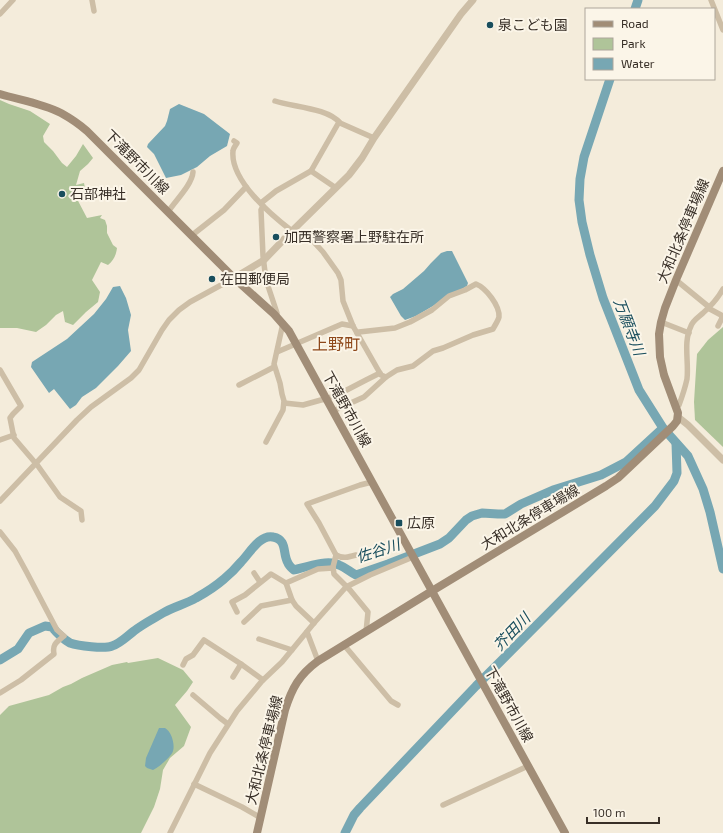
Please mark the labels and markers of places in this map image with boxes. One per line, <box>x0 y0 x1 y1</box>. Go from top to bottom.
place label: 泉こども園 <box>498 16 568 33</box>
marker: 泉こども園 <box>485 20 495 30</box>
place label: 石部神社 <box>70 185 126 202</box>
marker: 石部神社 <box>57 189 67 199</box>
place label: 加西警察署上野駐在所 <box>284 228 424 245</box>
marker: 加西警察署上野駐在所 <box>271 232 281 242</box>
place label: 在田郵便局 <box>220 270 290 287</box>
marker: 在田郵便局 <box>207 274 217 284</box>
place label: 広原 <box>407 514 435 531</box>
marker: 広原 <box>394 518 404 528</box>

